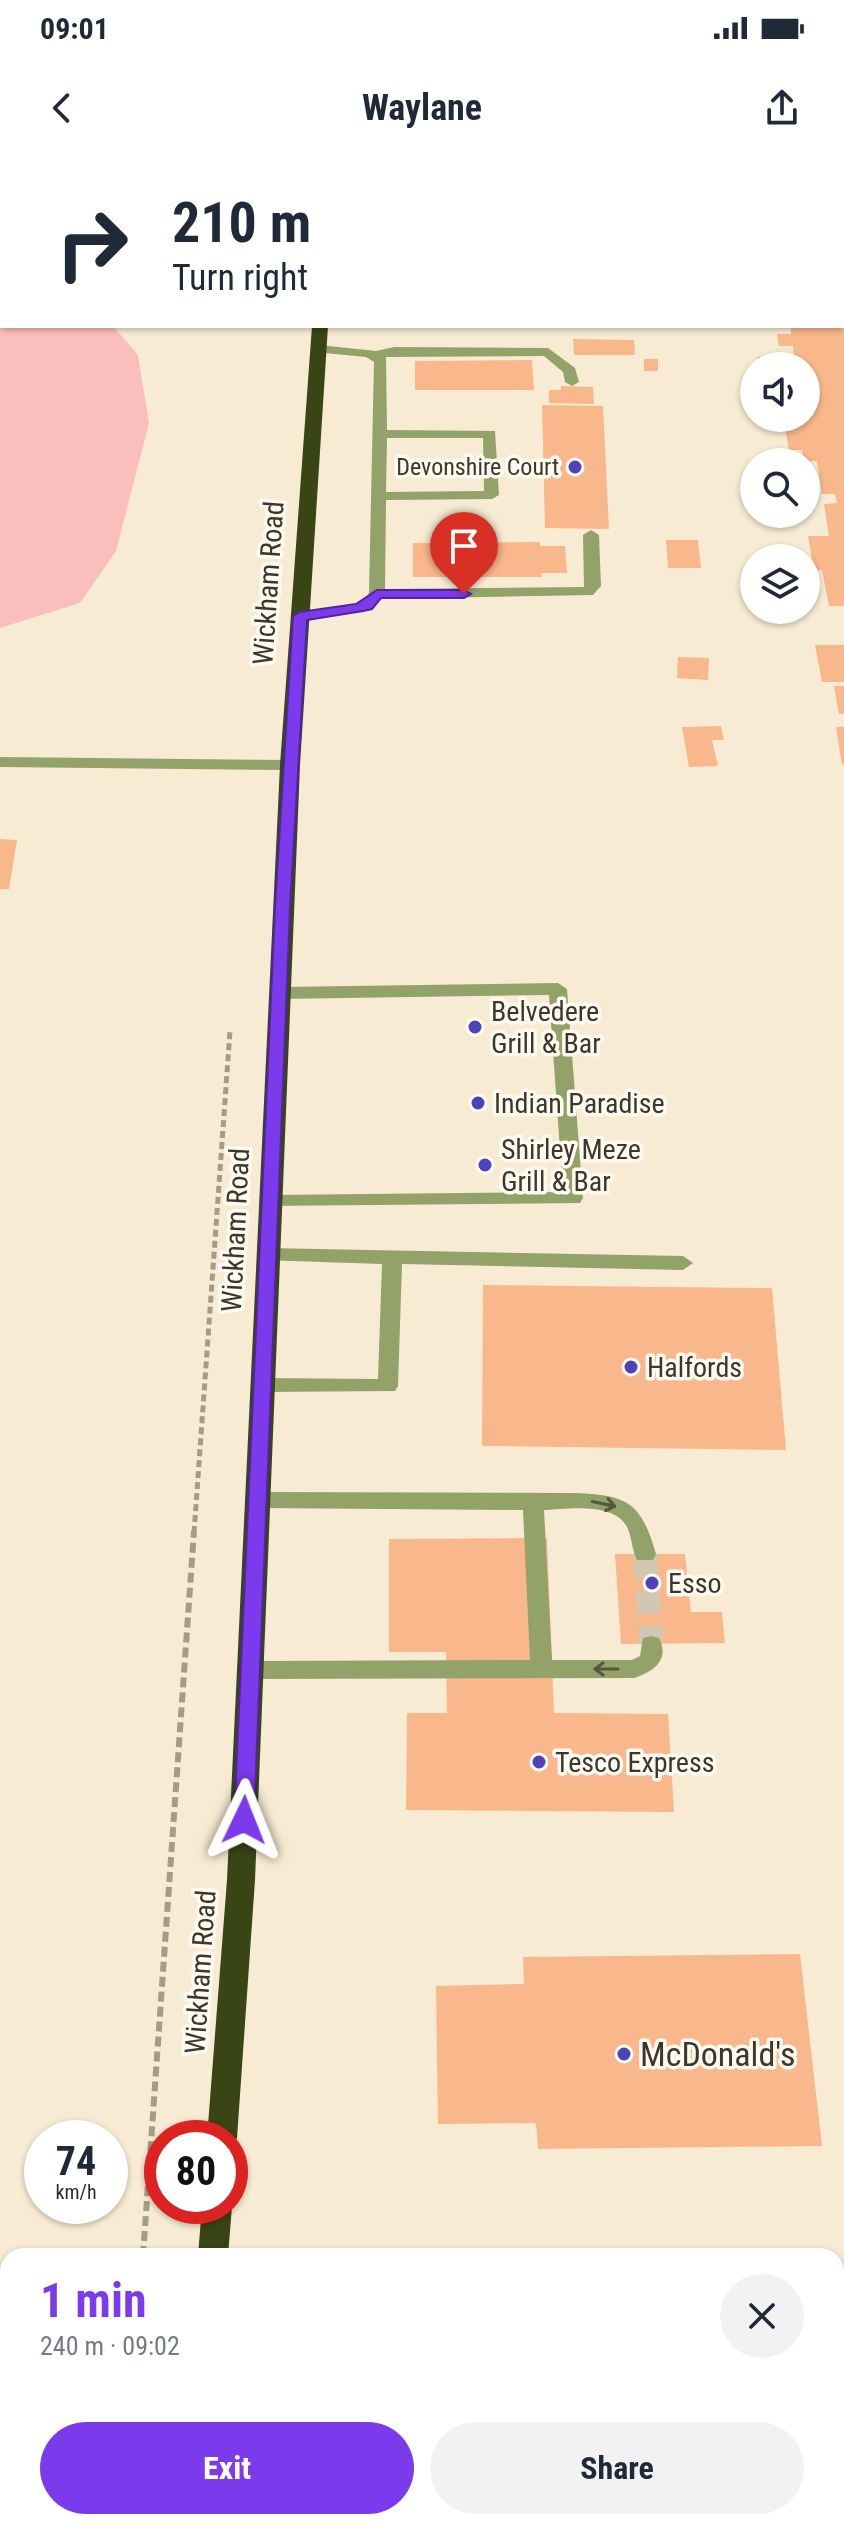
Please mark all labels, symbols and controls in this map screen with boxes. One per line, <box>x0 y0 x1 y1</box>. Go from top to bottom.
text: 09:01 <box>40 11 109 46</box>
icon: back <box>40 86 84 130</box>
icon: share <box>760 86 804 130</box>
text: Waylane <box>362 87 482 129</box>
text: 210 m <box>172 190 311 256</box>
icon: right <box>40 192 144 296</box>
text: Turn right <box>172 257 308 299</box>
map controls <box>740 352 820 624</box>
button: sound <box>740 352 820 432</box>
button: search <box>740 448 820 528</box>
place label: Devonshire Court <box>396 453 559 481</box>
marker: Devonshire Court <box>566 458 584 476</box>
street label: Wickham Road <box>246 500 291 666</box>
pin <box>430 512 498 594</box>
icon: arrive <box>442 524 486 568</box>
button: layers <box>740 544 820 624</box>
place label: Belvedere Grill & Bar <box>491 995 601 1060</box>
marker: Belvedere Grill & Bar <box>466 1018 484 1036</box>
place label: Indian Paradise <box>494 1087 665 1120</box>
marker: Indian Paradise <box>469 1094 487 1112</box>
place label: Shirley Meze Grill & Bar <box>501 1133 641 1198</box>
street label: Wickham Road <box>215 1147 256 1313</box>
marker: Shirley Meze Grill & Bar <box>476 1156 494 1174</box>
place label: Halfords <box>647 1351 742 1384</box>
marker: Halfords <box>622 1358 640 1376</box>
one-way arrow <box>591 1498 616 1513</box>
place label: Esso <box>668 1567 722 1600</box>
marker: Esso <box>643 1574 661 1592</box>
one-way arrow <box>593 1661 620 1677</box>
place label: Tesco Express <box>555 1746 714 1779</box>
marker: Tesco Express <box>530 1753 548 1771</box>
position arrow <box>202 1778 286 1862</box>
street label: Wickham Road <box>178 1889 223 2055</box>
place label: McDonald's <box>640 2034 795 2074</box>
marker: McDonald's <box>615 2045 633 2063</box>
speed limit sign: 80 <box>144 2120 248 2224</box>
text: 74 <box>56 2138 96 2185</box>
text: km/h <box>55 2180 97 2204</box>
text: 1 min <box>40 2272 147 2329</box>
button: close <box>720 2274 804 2358</box>
text: 240 m · 09:02 <box>40 2331 180 2361</box>
button: Exit <box>40 2422 414 2514</box>
button: Share <box>430 2422 804 2514</box>

